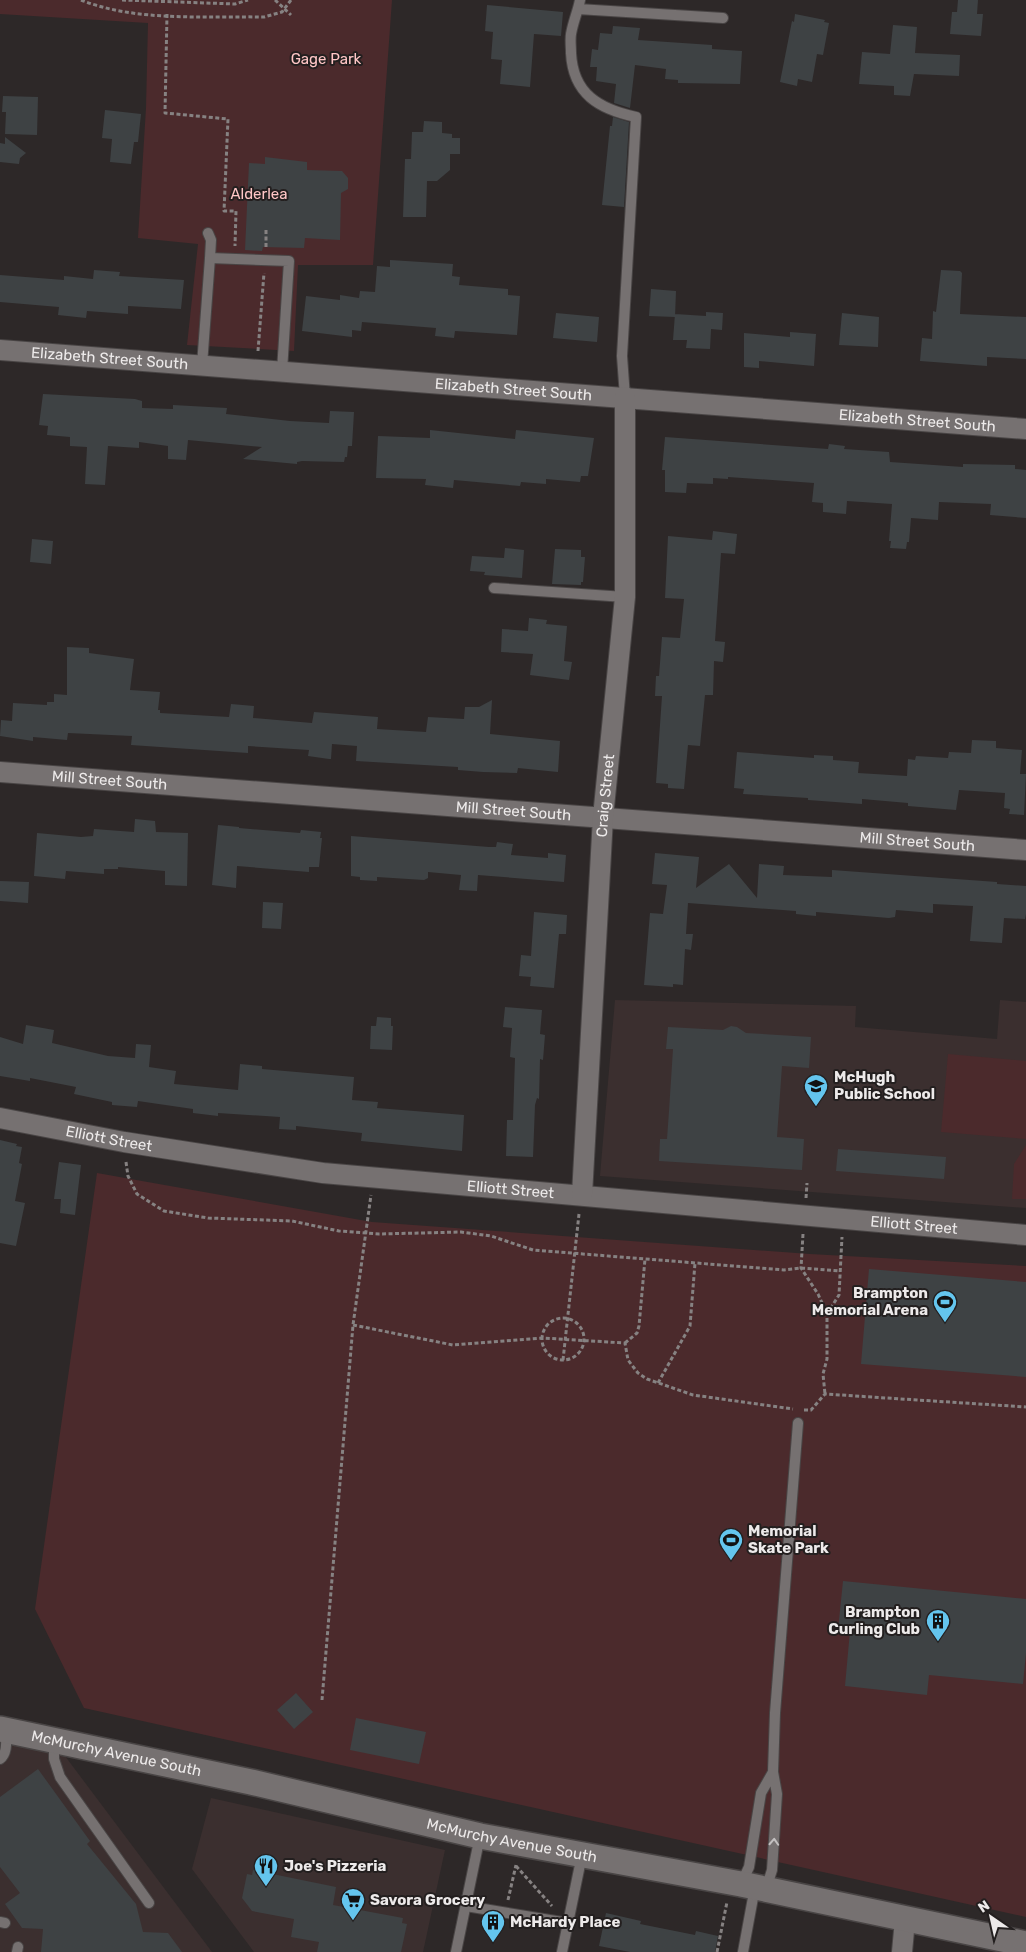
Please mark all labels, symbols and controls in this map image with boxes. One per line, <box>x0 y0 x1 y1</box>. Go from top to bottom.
park label: Gage Park <box>291 50 362 68</box>
park label: Alderlea <box>230 185 288 203</box>
street label: Elizabeth Street South <box>30 343 189 373</box>
street label: Elizabeth Street South <box>434 375 593 405</box>
street label: Elizabeth Street South <box>838 406 996 436</box>
street label: Craig Street <box>593 753 618 838</box>
street label: Mill Street South <box>51 767 168 794</box>
street label: Mill Street South <box>455 798 572 824</box>
street label: Mill Street South <box>859 828 976 855</box>
place label: McHugh Public School <box>834 1068 935 1103</box>
school or university icon: McHugh Public School <box>803 1073 829 1107</box>
street label: Elliott Street <box>64 1122 154 1155</box>
street label: Elliott Street <box>466 1177 555 1202</box>
street label: Elliott Street <box>870 1212 958 1238</box>
place label: Brampton Memorial Arena <box>812 1284 928 1319</box>
sports icon: Brampton Memorial Arena <box>932 1289 958 1323</box>
place label: Memorial Skate Park <box>748 1522 829 1557</box>
sports icon: Memorial Skate Park <box>718 1527 744 1561</box>
place label: Brampton Curling Club <box>828 1603 920 1638</box>
building icon: Brampton Curling Club <box>925 1608 951 1642</box>
street label: McMurchy Avenue South <box>30 1727 203 1780</box>
street label: McMurchy Avenue South <box>425 1815 599 1866</box>
one-way arrow <box>768 1838 779 1846</box>
restaurant icon: Joe's Pizzeria <box>253 1853 279 1887</box>
place label: Joe's Pizzeria <box>284 1857 387 1875</box>
supermarket icon: Savora Grocery <box>340 1887 366 1921</box>
place label: Savora Grocery <box>370 1891 485 1909</box>
north arrow <box>966 1892 1016 1942</box>
text: N <box>975 1897 993 1917</box>
building icon: McHardy Place <box>480 1909 506 1943</box>
place label: McHardy Place <box>510 1913 620 1931</box>

